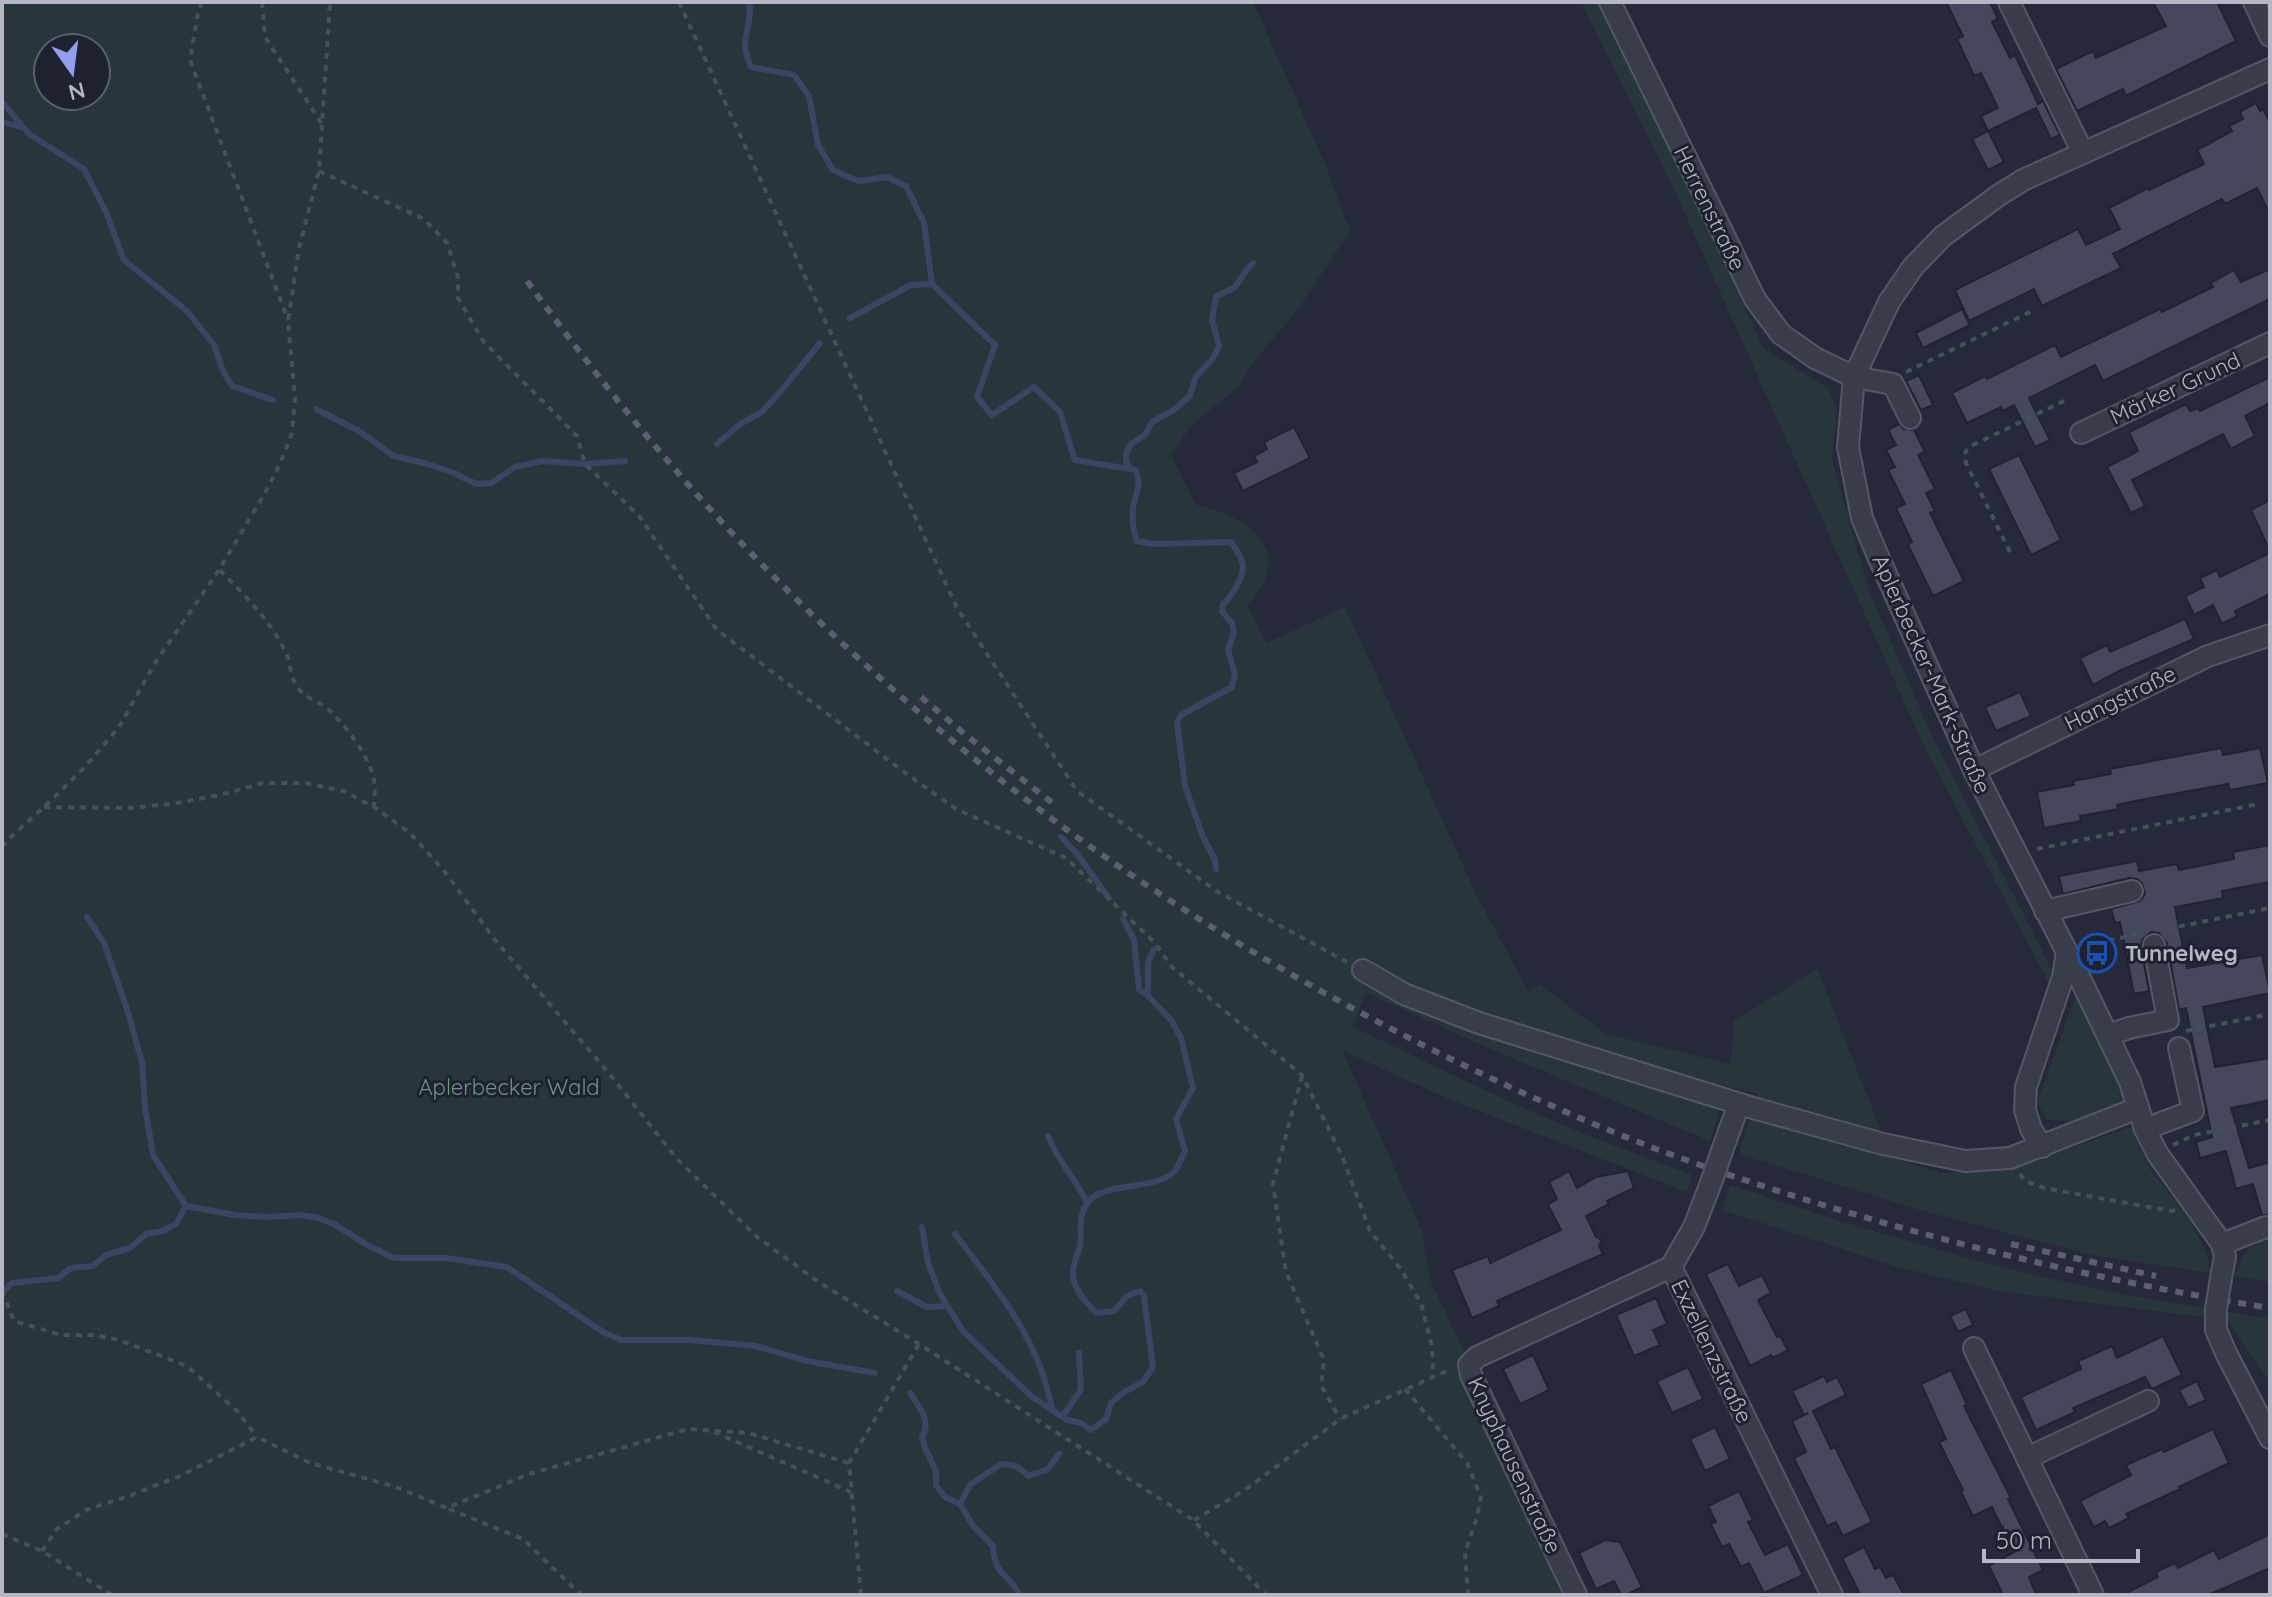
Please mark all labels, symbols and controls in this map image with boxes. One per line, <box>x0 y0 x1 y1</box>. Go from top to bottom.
north arrow <box>32 32 112 112</box>
text: N <box>66 76 88 107</box>
street label: Herrenstraße <box>1668 141 1752 275</box>
street label: Märker Grund <box>2105 346 2245 430</box>
street label: Aplerbecker-Mark-Straße <box>1867 550 1997 798</box>
street label: Hangstraße <box>2060 659 2180 737</box>
bus stop icon: Tunnelweg <box>2076 932 2118 974</box>
place label: Tunnelweg <box>2125 939 2238 967</box>
park label: Aplerbecker Wald <box>418 1073 600 1101</box>
street label: Exzellenzstraße <box>1665 1275 1759 1427</box>
street label: Knyphausenstraße <box>1462 1372 1568 1558</box>
scale bar <box>1984 1513 2138 1563</box>
text: 50 m <box>1996 1525 2052 1555</box>

